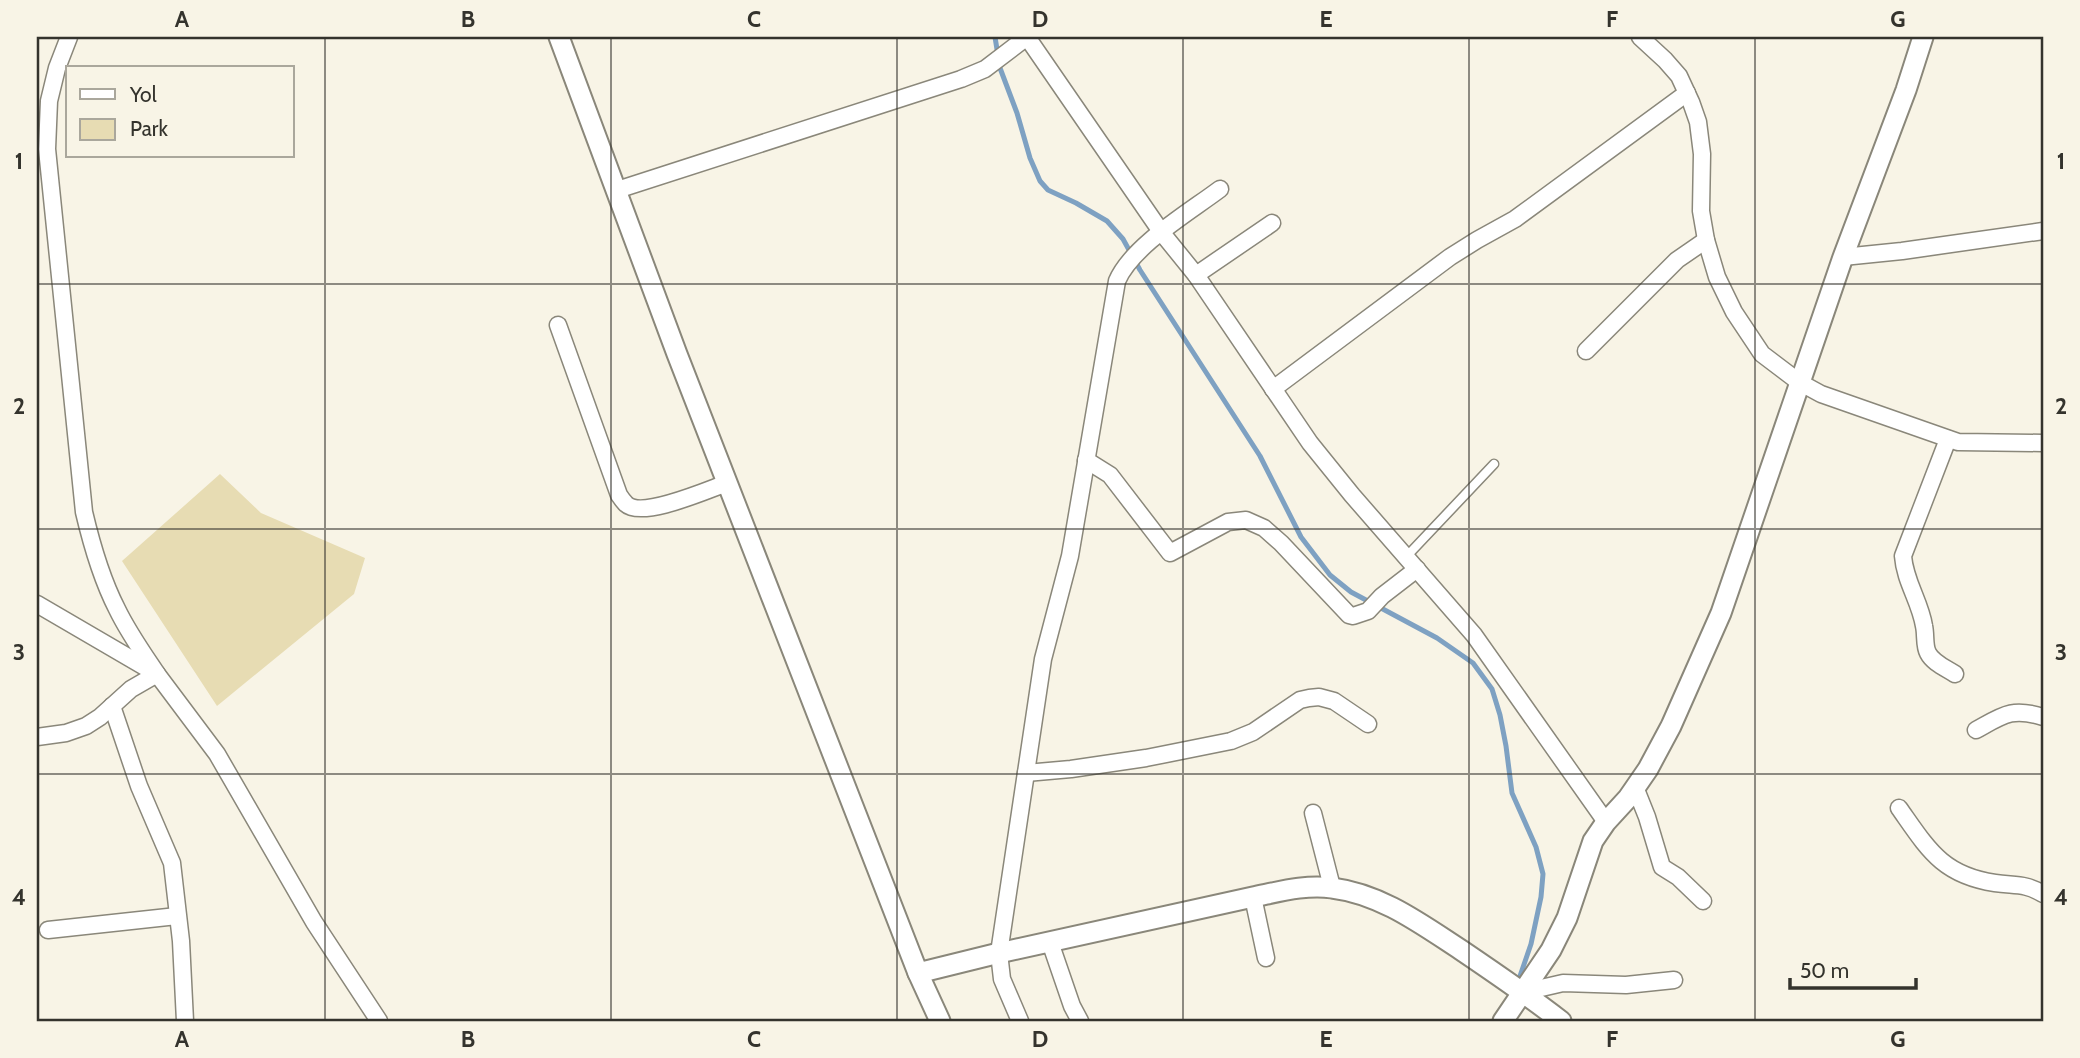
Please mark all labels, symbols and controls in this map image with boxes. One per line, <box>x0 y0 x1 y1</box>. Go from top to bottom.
text: A <box>175 5 190 33</box>
text: B <box>461 5 475 33</box>
text: C <box>747 5 761 33</box>
text: D <box>1032 5 1048 33</box>
text: E <box>1319 5 1333 33</box>
text: F <box>1606 5 1618 33</box>
text: G <box>1890 5 1906 33</box>
legend <box>66 66 294 158</box>
text: Yol <box>129 82 157 107</box>
text: Park <box>130 116 168 141</box>
text: 1 <box>15 147 23 175</box>
text: 1 <box>2057 147 2065 175</box>
text: 2 <box>13 392 25 420</box>
text: 2 <box>2055 392 2067 420</box>
text: 3 <box>13 638 25 666</box>
text: 3 <box>2055 638 2067 666</box>
text: 4 <box>12 883 26 911</box>
text: 4 <box>2054 883 2068 911</box>
scale bar <box>1790 946 1916 990</box>
text: 50 m <box>1800 958 1849 983</box>
text: A <box>175 1025 190 1053</box>
text: B <box>461 1025 475 1053</box>
text: C <box>747 1025 761 1053</box>
text: D <box>1032 1025 1048 1053</box>
text: E <box>1319 1025 1333 1053</box>
text: F <box>1606 1025 1618 1053</box>
text: G <box>1890 1025 1906 1053</box>

